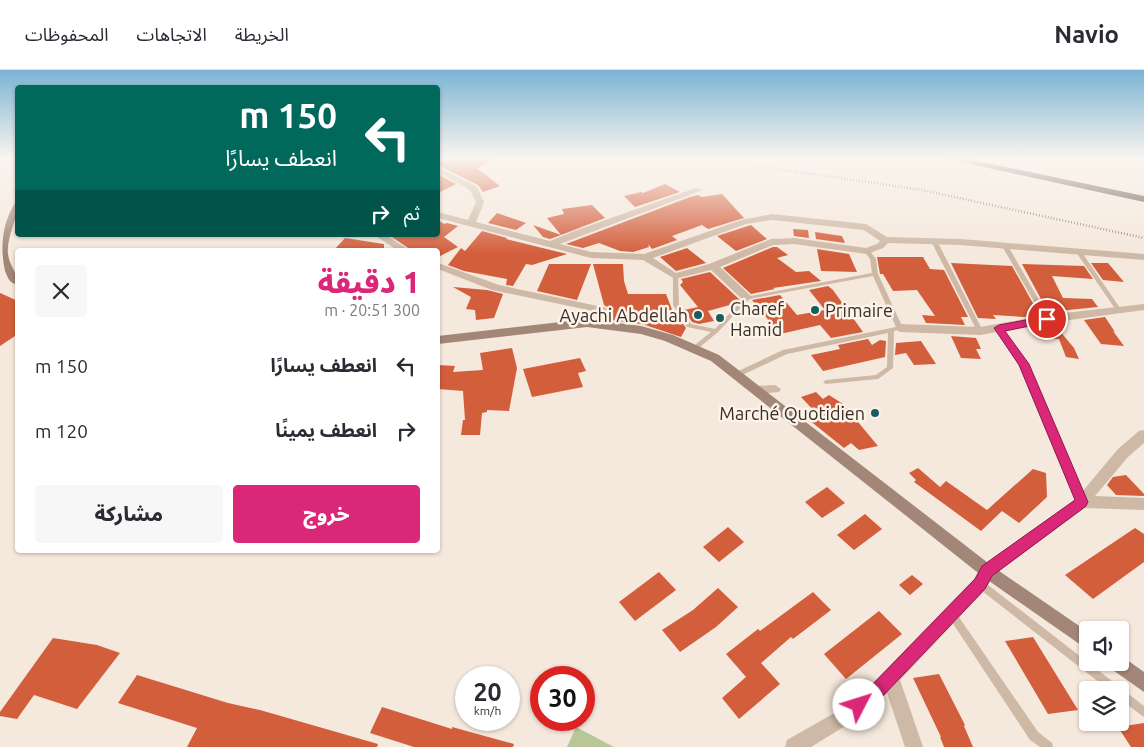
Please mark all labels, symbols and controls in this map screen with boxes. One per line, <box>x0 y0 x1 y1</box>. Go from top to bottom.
text: Navio <box>1054 21 1119 48</box>
text: المحفوظات <box>25 24 109 44</box>
text: الاتجاهات <box>137 24 207 44</box>
text: الخريطة <box>235 24 289 44</box>
text: 150 m <box>239 95 337 135</box>
icon: left <box>355 105 420 170</box>
text: انعطف يسارًا <box>225 145 337 170</box>
icon: right <box>366 200 394 228</box>
text: ثم <box>404 202 420 224</box>
button: close <box>35 265 87 317</box>
text: 1 دقيقة <box>318 265 420 299</box>
place label: Charef Hamid <box>730 298 784 339</box>
pin <box>1026 298 1068 340</box>
place label: Primaire <box>825 300 893 320</box>
text: 300 m · 20:51 <box>324 301 420 319</box>
marker: Primaire <box>809 304 821 316</box>
place label: Ayachi Abdellah <box>560 305 688 325</box>
icon: arrive <box>1033 305 1061 333</box>
marker: Ayachi Abdellah <box>692 309 704 321</box>
marker: Charef Hamid <box>714 312 726 324</box>
icon: left <box>392 352 420 380</box>
text: انعطف يسارًا <box>270 354 377 376</box>
text: 150 m <box>35 355 88 377</box>
place label: Marché Quotidien <box>719 403 865 424</box>
marker: Marché Quotidien <box>869 407 881 419</box>
icon: right <box>392 417 420 445</box>
text: انعطف يمينًا <box>275 419 377 441</box>
text: 120 m <box>35 420 88 442</box>
button: مشاركة <box>35 485 223 543</box>
button: خروج <box>233 485 420 543</box>
map controls <box>1079 621 1129 731</box>
button: sound <box>1079 621 1129 671</box>
speed limit sign: 30 <box>530 666 595 731</box>
text: 20 <box>473 678 502 706</box>
position arrow <box>832 678 884 730</box>
button: layers <box>1079 681 1129 731</box>
text: km/h <box>474 704 501 717</box>

